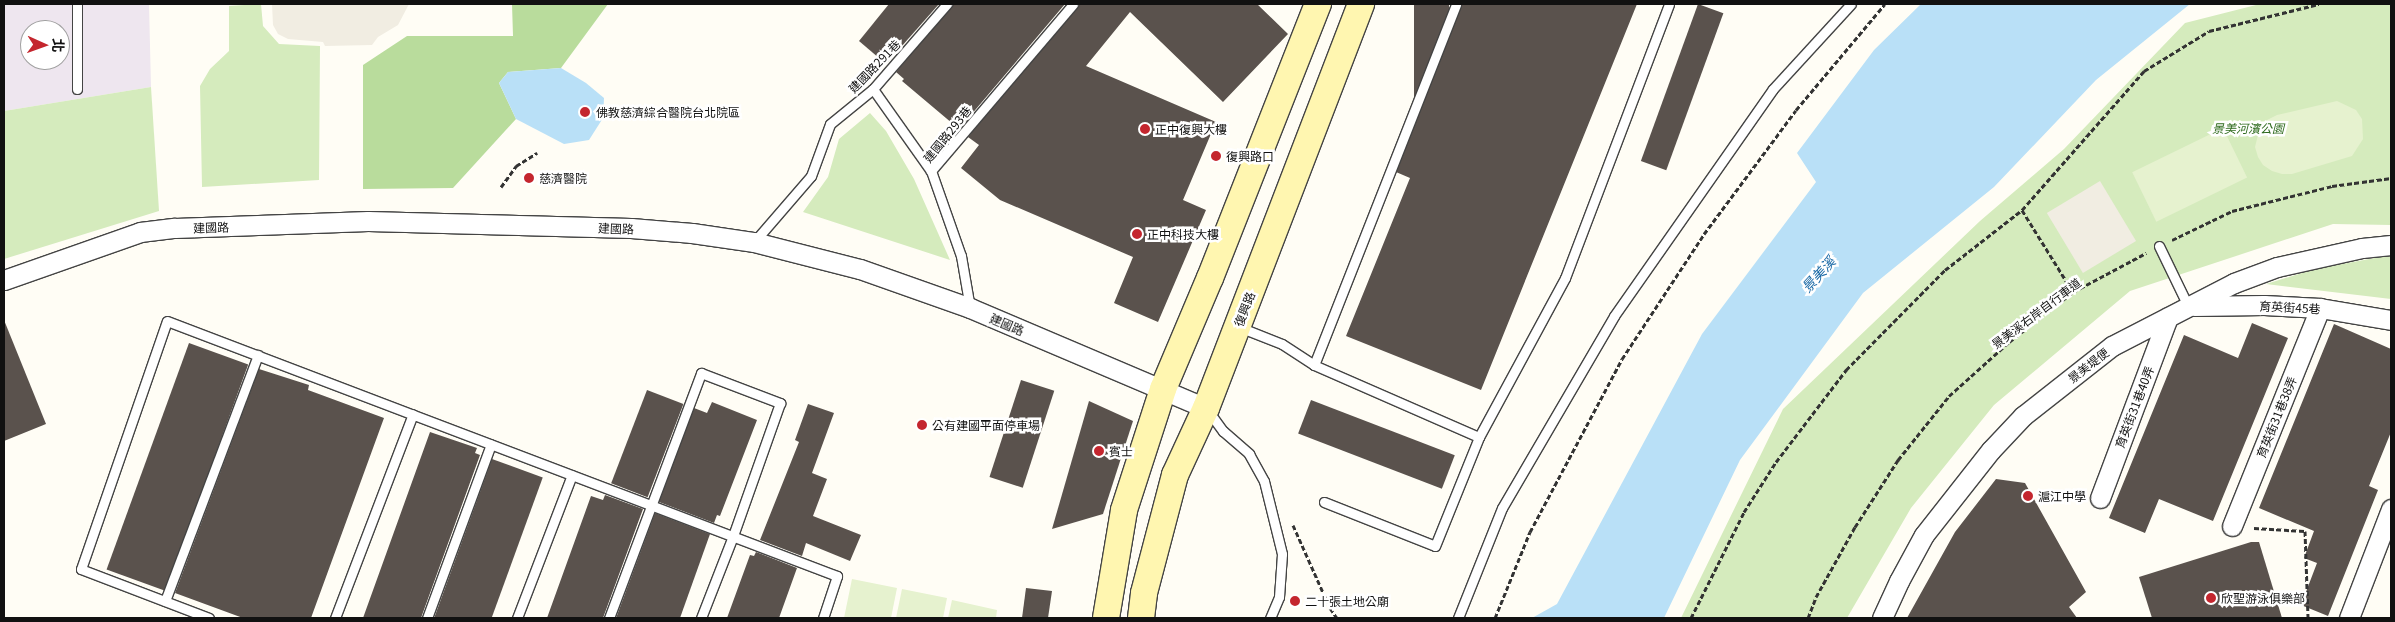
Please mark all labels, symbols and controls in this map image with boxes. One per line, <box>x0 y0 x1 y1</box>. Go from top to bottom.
north arrow <box>20 20 70 70</box>
street label: 建國路291巷 <box>845 37 903 95</box>
text: 北 <box>49 38 69 53</box>
street label: 建國路293巷 <box>920 103 974 165</box>
marker: 佛教慈濟綜合醫院台北院區 <box>578 105 592 119</box>
place label: 佛教慈濟綜合醫院台北院區 <box>596 105 740 119</box>
park label: 景美河濱公園 <box>2212 121 2284 135</box>
place label: 正中復興大樓 <box>1155 122 1227 136</box>
marker: 正中復興大樓 <box>1139 123 1151 135</box>
place label: 復興路口 <box>1226 149 1274 163</box>
marker: 復興路口 <box>1210 150 1222 162</box>
place label: 慈濟醫院 <box>539 171 587 185</box>
marker: 慈濟醫院 <box>523 172 535 184</box>
street label: 建國路 <box>193 219 229 235</box>
street label: 建國路 <box>598 220 634 236</box>
place label: 正中科技大樓 <box>1147 227 1219 241</box>
marker: 正中科技大樓 <box>1131 228 1143 240</box>
water label: 景美溪 <box>1798 253 1838 295</box>
street label: 景美溪右岸自行車道 <box>1989 275 2083 351</box>
street label: 復興路 <box>1231 290 1257 328</box>
street label: 育英街45巷 <box>2259 298 2321 316</box>
street label: 建國路 <box>988 310 1026 338</box>
street label: 景美堤便 <box>2065 345 2111 385</box>
street label: 育英街31巷40弄 <box>2112 364 2156 450</box>
street label: 育英街31巷38弄 <box>2253 374 2299 460</box>
place label: 公有建國平面停車場 <box>932 418 1040 432</box>
marker: 公有建國平面停車場 <box>916 419 928 431</box>
place label: 賓士 <box>1109 444 1133 458</box>
marker: 賓士 <box>1093 445 1105 457</box>
place label: 滬江中學 <box>2038 489 2086 503</box>
marker: 滬江中學 <box>2022 490 2034 502</box>
place label: 欣聖游泳俱樂部 <box>2221 591 2305 605</box>
marker: 欣聖游泳俱樂部 <box>2205 592 2217 604</box>
place label: 二十張土地公廟 <box>1305 594 1389 608</box>
marker: 二十張土地公廟 <box>1289 595 1301 607</box>

